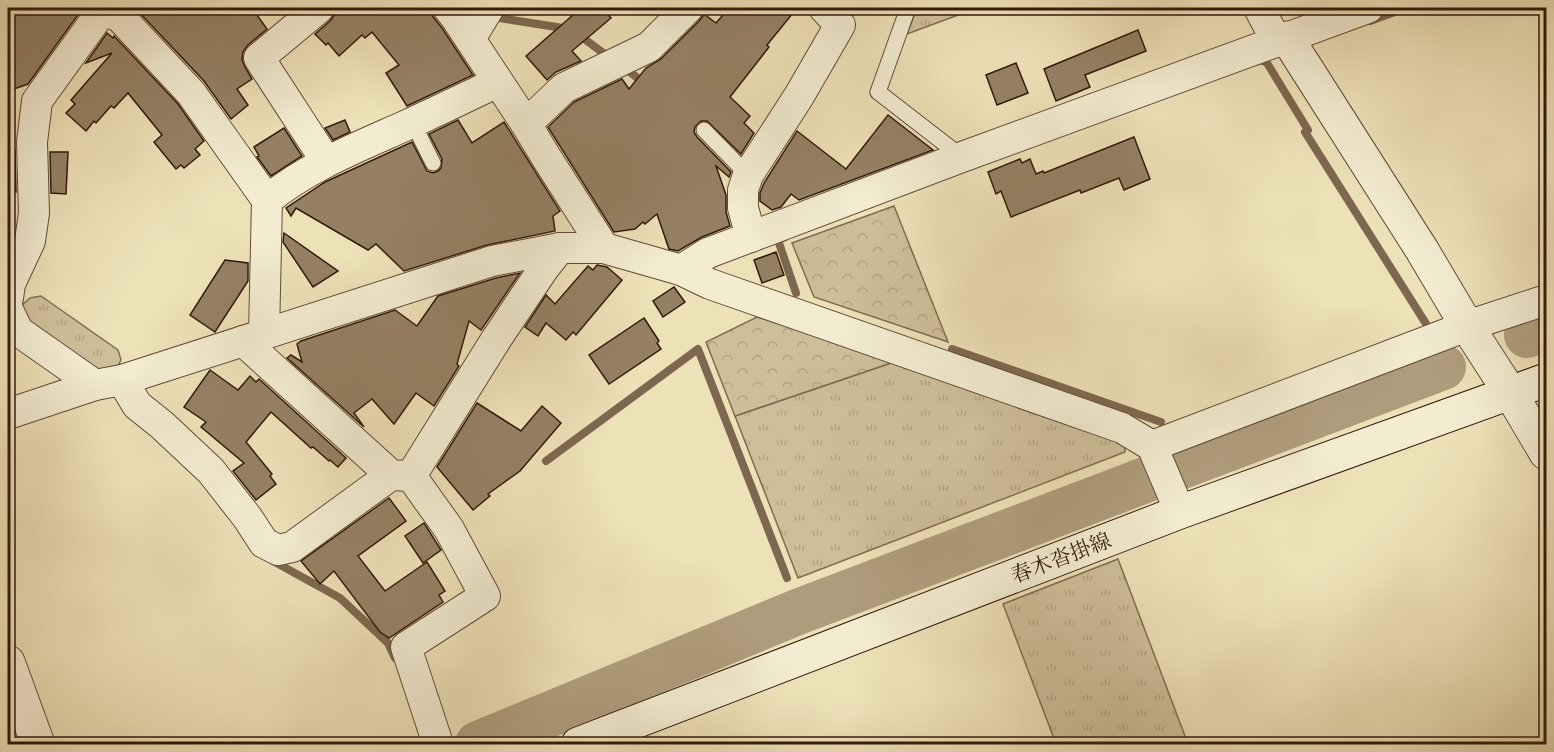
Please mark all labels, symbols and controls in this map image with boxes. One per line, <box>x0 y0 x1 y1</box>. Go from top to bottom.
street label: 春木沓掛線 <box>1007 526 1115 590</box>

